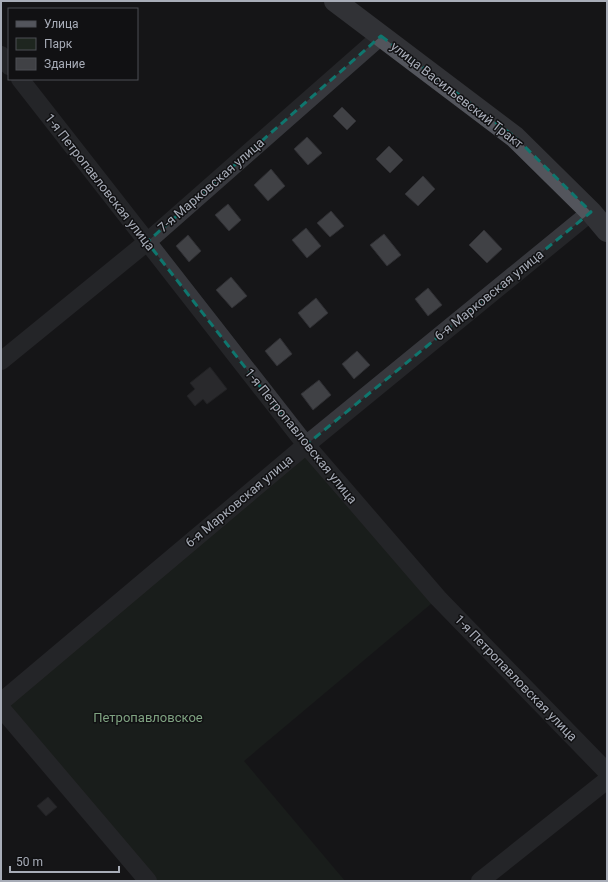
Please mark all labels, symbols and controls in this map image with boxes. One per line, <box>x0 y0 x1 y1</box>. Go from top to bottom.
legend <box>8 8 138 80</box>
text: Улица <box>44 17 79 31</box>
text: Парк <box>44 37 73 51</box>
street label: улица Васильевский Тракт <box>388 39 526 151</box>
text: Здание <box>44 57 85 71</box>
street label: 1-я Петропавловская улица <box>42 111 158 253</box>
street label: 7-я Марковская улица <box>155 135 267 235</box>
street label: 6-я Марковская улица <box>432 246 546 344</box>
street label: 1-я Петропавловская улица <box>242 365 360 507</box>
street label: 6-я Марковская улица <box>182 452 296 550</box>
street label: 1-я Петропавловская улица <box>452 612 580 744</box>
park label: Петропавловское <box>93 710 203 725</box>
scale bar <box>10 848 119 874</box>
text: 50 m <box>16 855 43 869</box>

